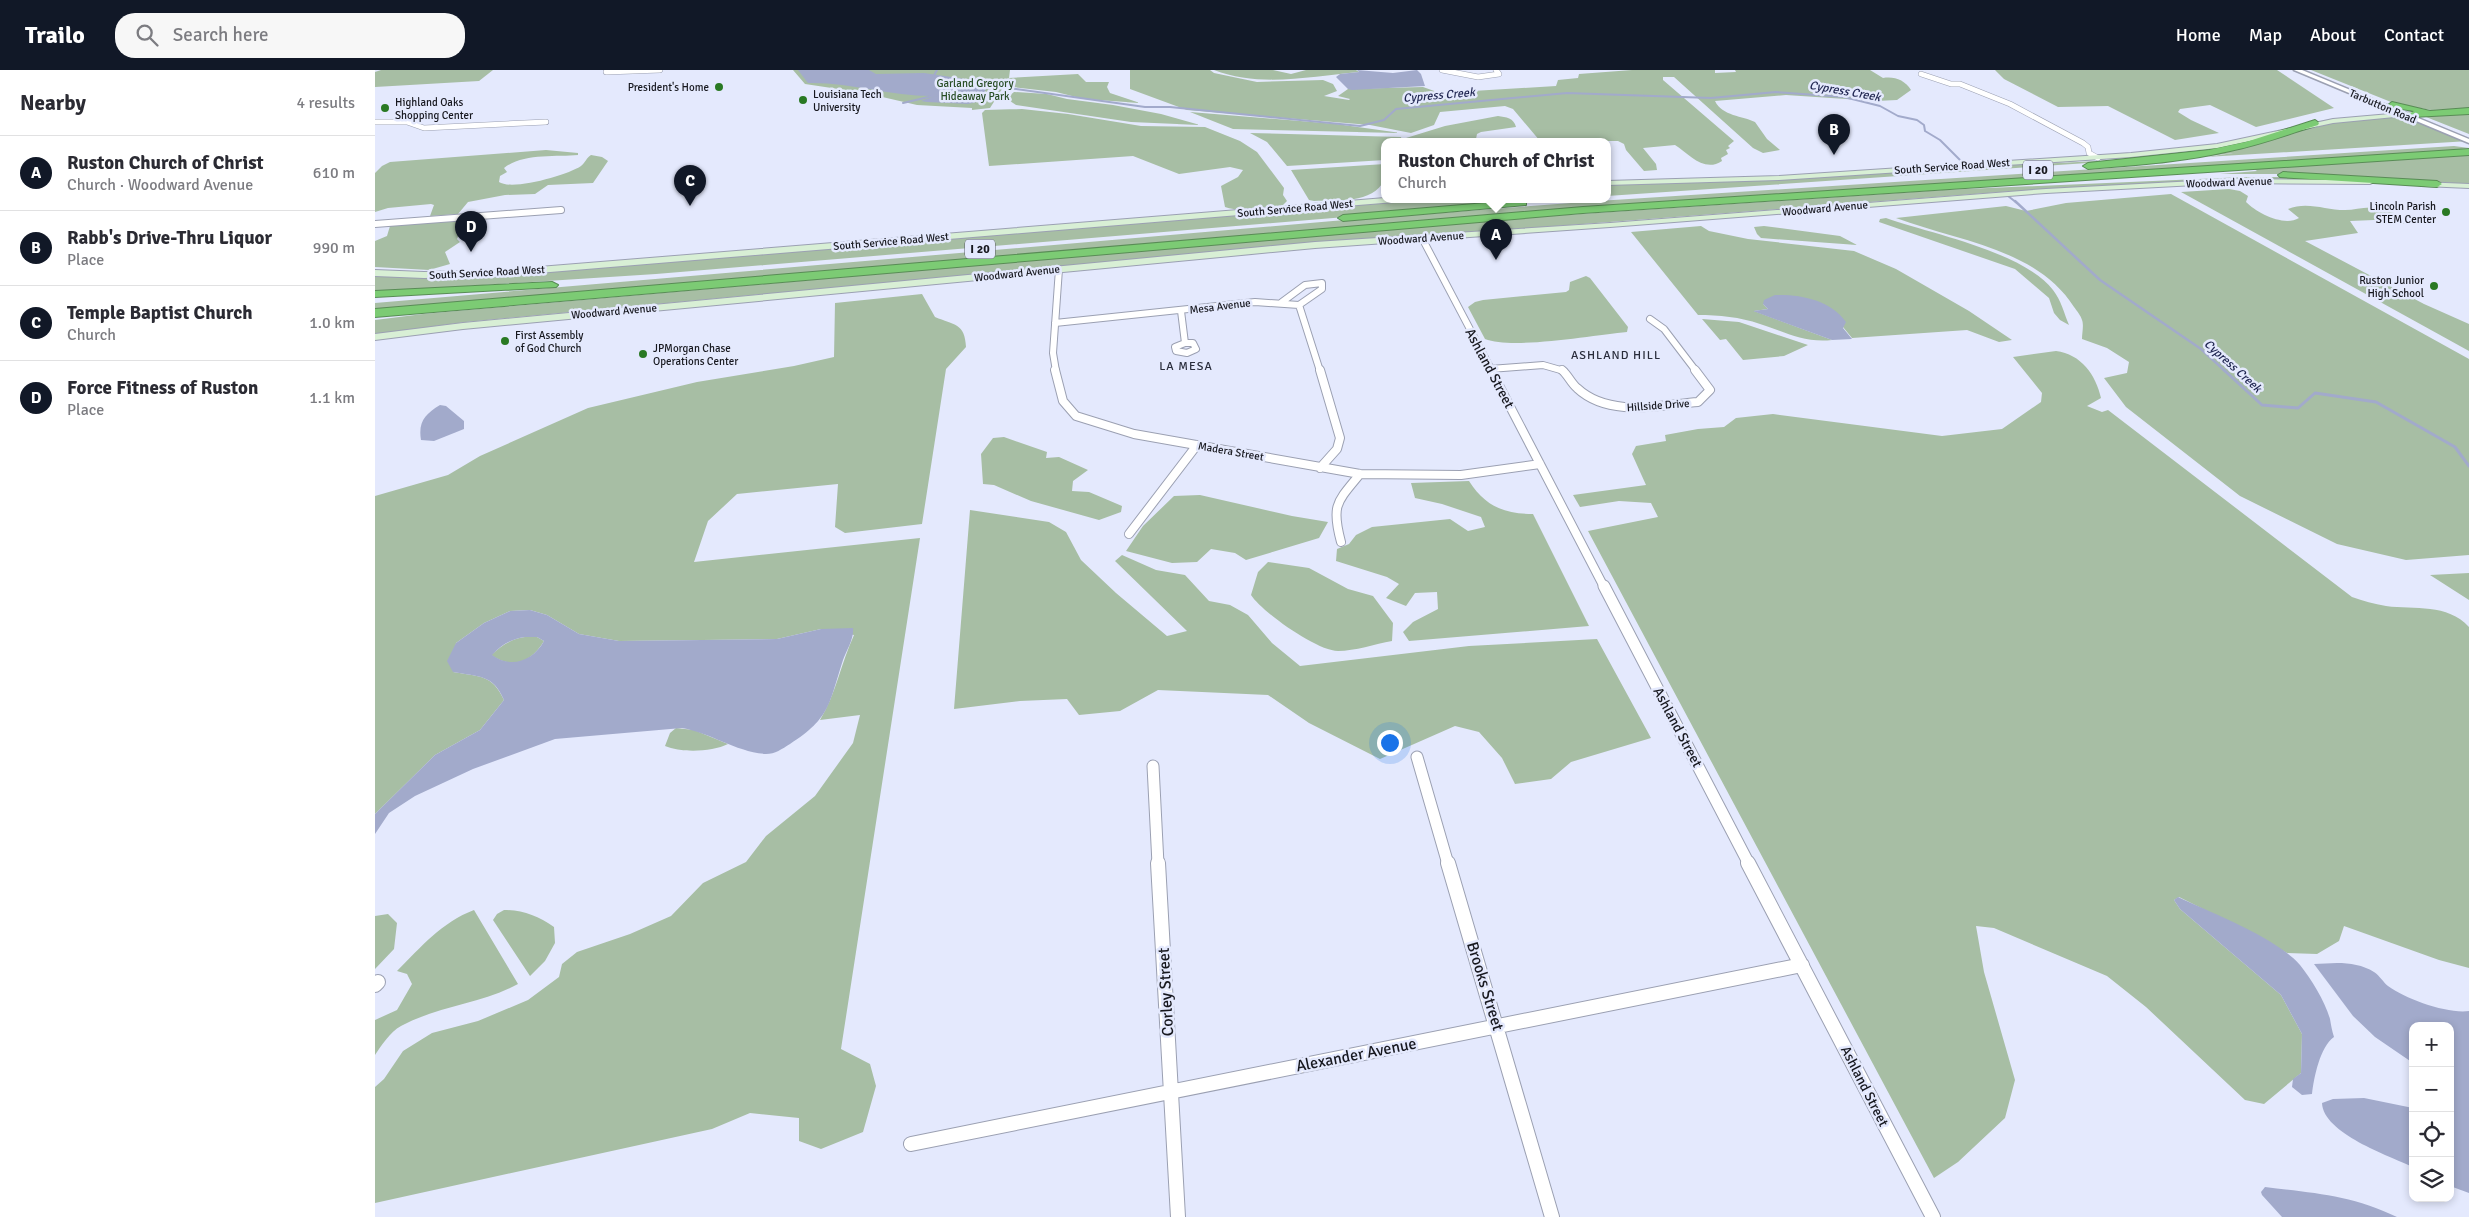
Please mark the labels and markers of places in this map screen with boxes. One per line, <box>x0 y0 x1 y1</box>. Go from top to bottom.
place label: President's Home <box>628 81 709 94</box>
marker: President's Home <box>713 81 725 93</box>
place label: Louisiana Tech University <box>813 88 882 114</box>
marker: Louisiana Tech University <box>797 94 809 106</box>
place label: Highland Oaks Shopping Center <box>395 96 473 122</box>
marker: Highland Oaks Shopping Center <box>379 102 391 114</box>
pin: B <box>1818 114 1850 155</box>
pin: C <box>674 165 706 206</box>
place label: Lincoln Parish STEM Center <box>2369 200 2436 226</box>
marker: Lincoln Parish STEM Center <box>2440 206 2452 218</box>
pin: D <box>455 211 487 252</box>
pin: A <box>1480 219 1512 260</box>
place label: Ruston Junior High School <box>2359 274 2424 300</box>
marker: Ruston Junior High School <box>2428 280 2440 292</box>
place label: First Assembly of God Church <box>515 329 584 355</box>
marker: First Assembly of God Church <box>499 335 511 347</box>
place label: JPMorgan Chase Operations Center <box>653 342 738 368</box>
marker: JPMorgan Chase Operations Center <box>637 348 649 360</box>

